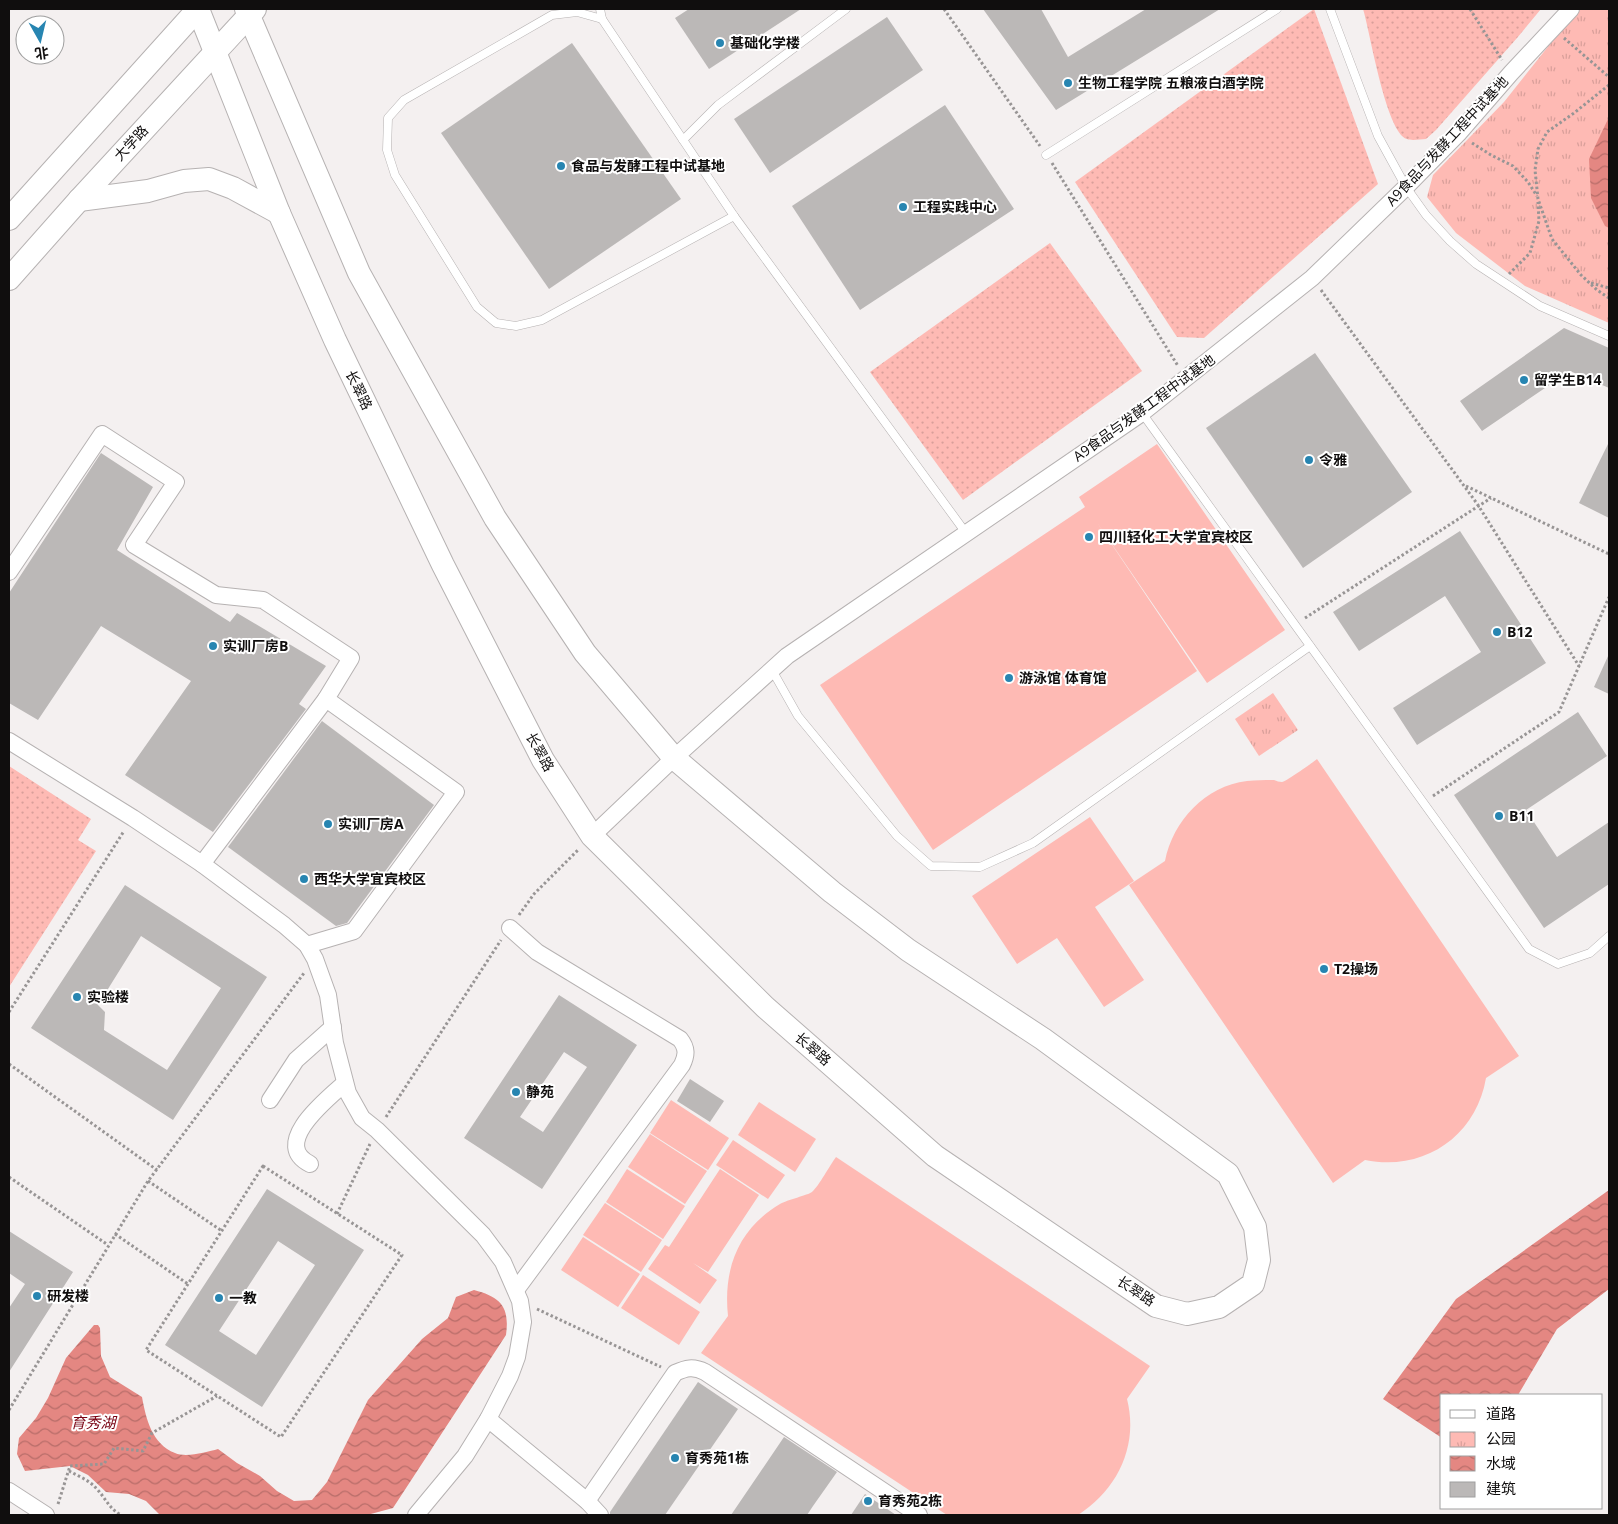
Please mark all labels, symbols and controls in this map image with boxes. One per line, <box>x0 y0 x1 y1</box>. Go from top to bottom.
north arrow <box>15 15 65 65</box>
place label: 基础化学楼 <box>730 33 800 52</box>
marker: 基础化学楼 <box>714 37 726 49</box>
text: 北 <box>34 43 50 64</box>
street label: A9食品与发酵工程中试基地 <box>1381 72 1512 210</box>
place label: 生物工程学院 五粮液白酒学院 <box>1078 73 1264 92</box>
marker: 生物工程学院 五粮液白酒学院 <box>1062 77 1074 89</box>
street label: 大学路 <box>109 121 152 164</box>
place label: 食品与发酵工程中试基地 <box>571 156 725 175</box>
marker: 食品与发酵工程中试基地 <box>555 160 567 172</box>
place label: 工程实践中心 <box>913 197 997 216</box>
marker: 工程实践中心 <box>897 201 909 213</box>
street label: A9食品与发酵工程中试基地 <box>1069 350 1218 465</box>
street label: 长翠路 <box>342 367 377 413</box>
place label: 留学生B14 <box>1534 370 1601 389</box>
marker: 留学生B14 <box>1518 374 1530 386</box>
place label: 令雅 <box>1319 450 1347 469</box>
marker: 令雅 <box>1303 454 1315 466</box>
place label: 四川轻化工大学宜宾校区 <box>1099 527 1253 546</box>
marker: 四川轻化工大学宜宾校区 <box>1083 531 1095 543</box>
place label: B12 <box>1507 622 1532 641</box>
marker: B12 <box>1491 626 1503 638</box>
place label: 实训厂房B <box>223 636 288 655</box>
marker: 实训厂房B <box>207 640 219 652</box>
place label: 游泳馆 体育馆 <box>1019 668 1107 687</box>
marker: 游泳馆 体育馆 <box>1003 672 1015 684</box>
street label: 长翠路 <box>522 729 559 775</box>
place label: B11 <box>1509 806 1534 825</box>
marker: B11 <box>1493 810 1505 822</box>
place label: 实训厂房A <box>338 814 404 833</box>
marker: 实训厂房A <box>322 818 334 830</box>
place label: 西华大学宜宾校区 <box>314 869 426 888</box>
marker: 西华大学宜宾校区 <box>298 873 310 885</box>
place label: T2操场 <box>1334 959 1378 978</box>
marker: T2操场 <box>1318 963 1330 975</box>
place label: 实验楼 <box>87 987 129 1006</box>
marker: 实验楼 <box>71 991 83 1003</box>
street label: 长翠路 <box>791 1028 835 1070</box>
place label: 静苑 <box>526 1082 554 1101</box>
marker: 静苑 <box>510 1086 522 1098</box>
street label: 长翠路 <box>1113 1271 1159 1310</box>
place label: 研发楼 <box>47 1286 89 1305</box>
place label: 一教 <box>229 1288 257 1307</box>
marker: 研发楼 <box>31 1290 43 1302</box>
marker: 一教 <box>213 1292 225 1304</box>
legend <box>1440 1394 1603 1509</box>
text: 道路 <box>1486 1403 1516 1423</box>
water label: 育秀湖 <box>70 1412 117 1432</box>
text: 公园 <box>1486 1428 1516 1448</box>
place label: 育秀苑1栋 <box>685 1448 749 1467</box>
marker: 育秀苑1栋 <box>669 1452 681 1464</box>
text: 水域 <box>1486 1453 1516 1473</box>
text: 建筑 <box>1486 1478 1516 1498</box>
place label: 育秀苑2栋 <box>878 1491 942 1510</box>
marker: 育秀苑2栋 <box>862 1495 874 1507</box>

